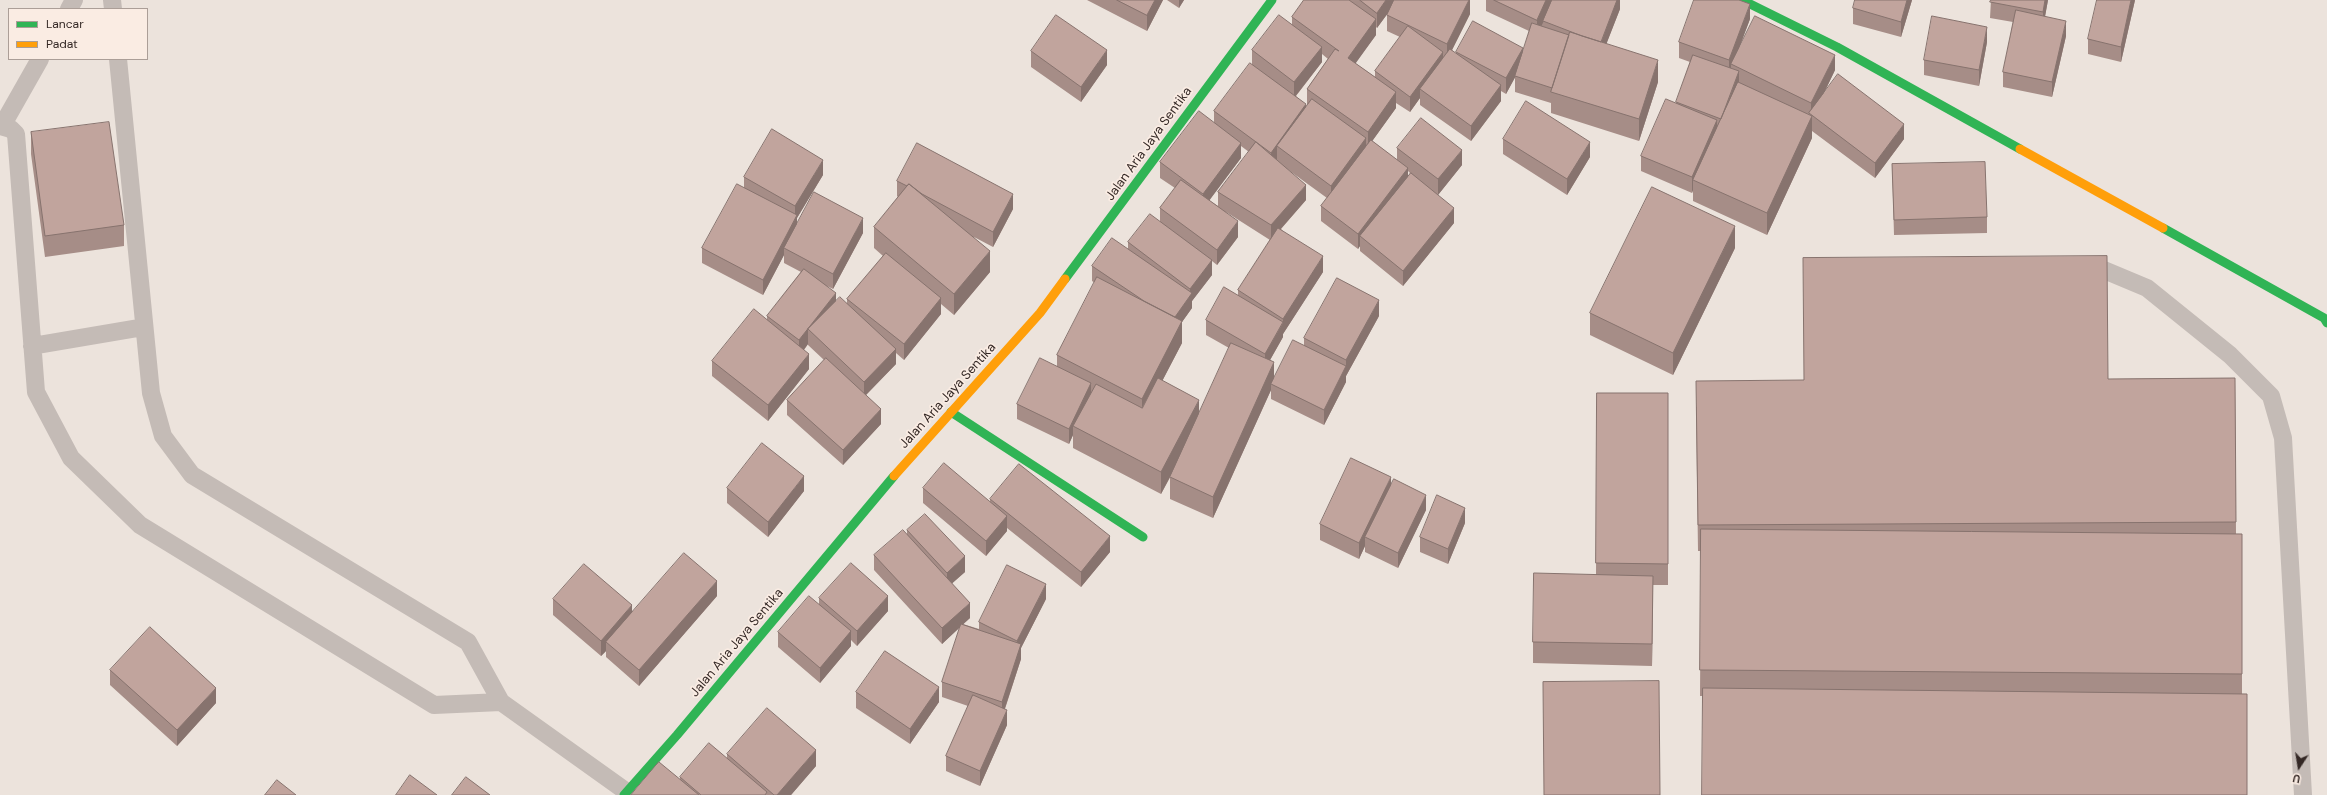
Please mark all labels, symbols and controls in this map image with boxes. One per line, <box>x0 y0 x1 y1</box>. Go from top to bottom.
legend <box>8 8 148 60</box>
text: Lancar <box>46 16 84 32</box>
text: Padat <box>46 36 78 52</box>
street label: Jalan Aria Jaya Sentika <box>1103 84 1195 204</box>
street label: Jalan Aria Jaya Sentika <box>897 340 999 452</box>
street label: Jalan Aria Jaya Sentika <box>687 586 787 700</box>
north arrow <box>2279 747 2319 787</box>
text: U <box>2291 771 2302 786</box>

